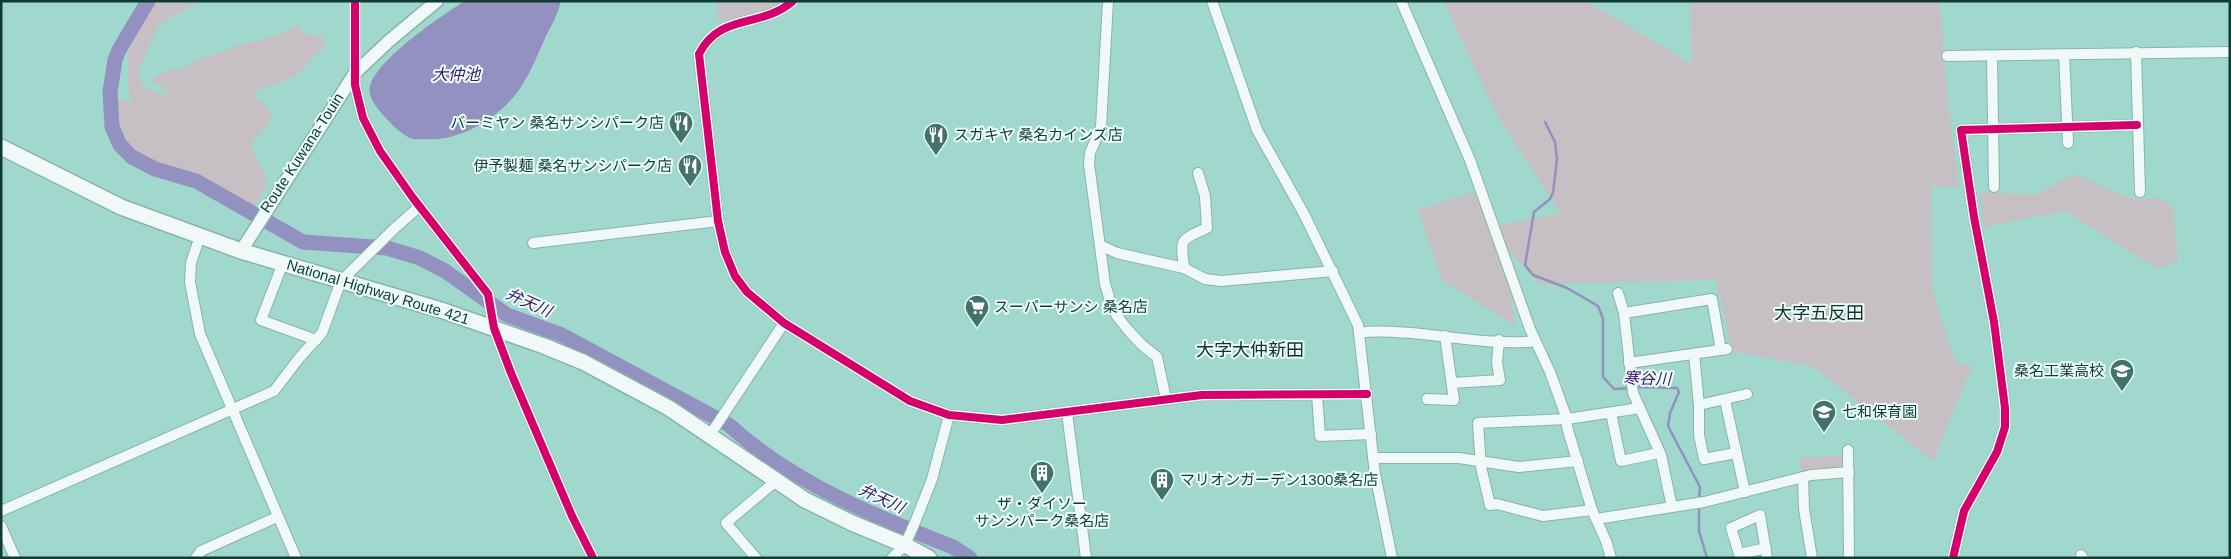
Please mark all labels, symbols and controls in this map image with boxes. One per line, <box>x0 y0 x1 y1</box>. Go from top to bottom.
water label: 大仲池 <box>432 66 482 83</box>
street label: Route Kuwana-Touin <box>257 90 347 216</box>
restaurant icon: バーミヤン 桑名サンシパーク店 <box>668 110 694 144</box>
place label: バーミヤン 桑名サンシパーク店 <box>450 114 664 131</box>
restaurant icon: スガキヤ 桑名カインズ店 <box>923 122 949 156</box>
place label: スガキヤ 桑名カインズ店 <box>954 126 1123 143</box>
restaurant icon: 伊予製麺 桑名サンシパーク店 <box>677 153 703 187</box>
place label: 伊予製麺 桑名サンシパーク店 <box>473 157 672 174</box>
street label: National Highway Route 421 <box>285 256 472 327</box>
water label: 弁天川 <box>503 285 556 321</box>
supermarket icon: スーパーサンシ 桑名店 <box>964 294 990 328</box>
place label: スーパーサンシ 桑名店 <box>994 298 1148 315</box>
district label: 大字五反田 <box>1774 303 1864 323</box>
district label: 大字大仲新田 <box>1196 340 1304 360</box>
school or university icon: 桑名工業高校 <box>2109 358 2135 392</box>
place label: 桑名工業高校 <box>2014 362 2104 379</box>
water label: 寒谷川 <box>1623 370 1673 387</box>
school or university icon: 七和保育園 <box>1811 399 1837 433</box>
place label: 七和保育園 <box>1842 403 1917 420</box>
building icon: ザ・ダイソー サンシパーク桑名店 <box>1029 460 1055 494</box>
building icon: マリオンガーデン1300桑名店 <box>1149 467 1175 501</box>
place label: マリオンガーデン1300桑名店 <box>1180 471 1378 488</box>
water label: 弁天川 <box>856 481 909 517</box>
place label: ザ・ダイソー サンシパーク桑名店 <box>975 495 1109 529</box>

